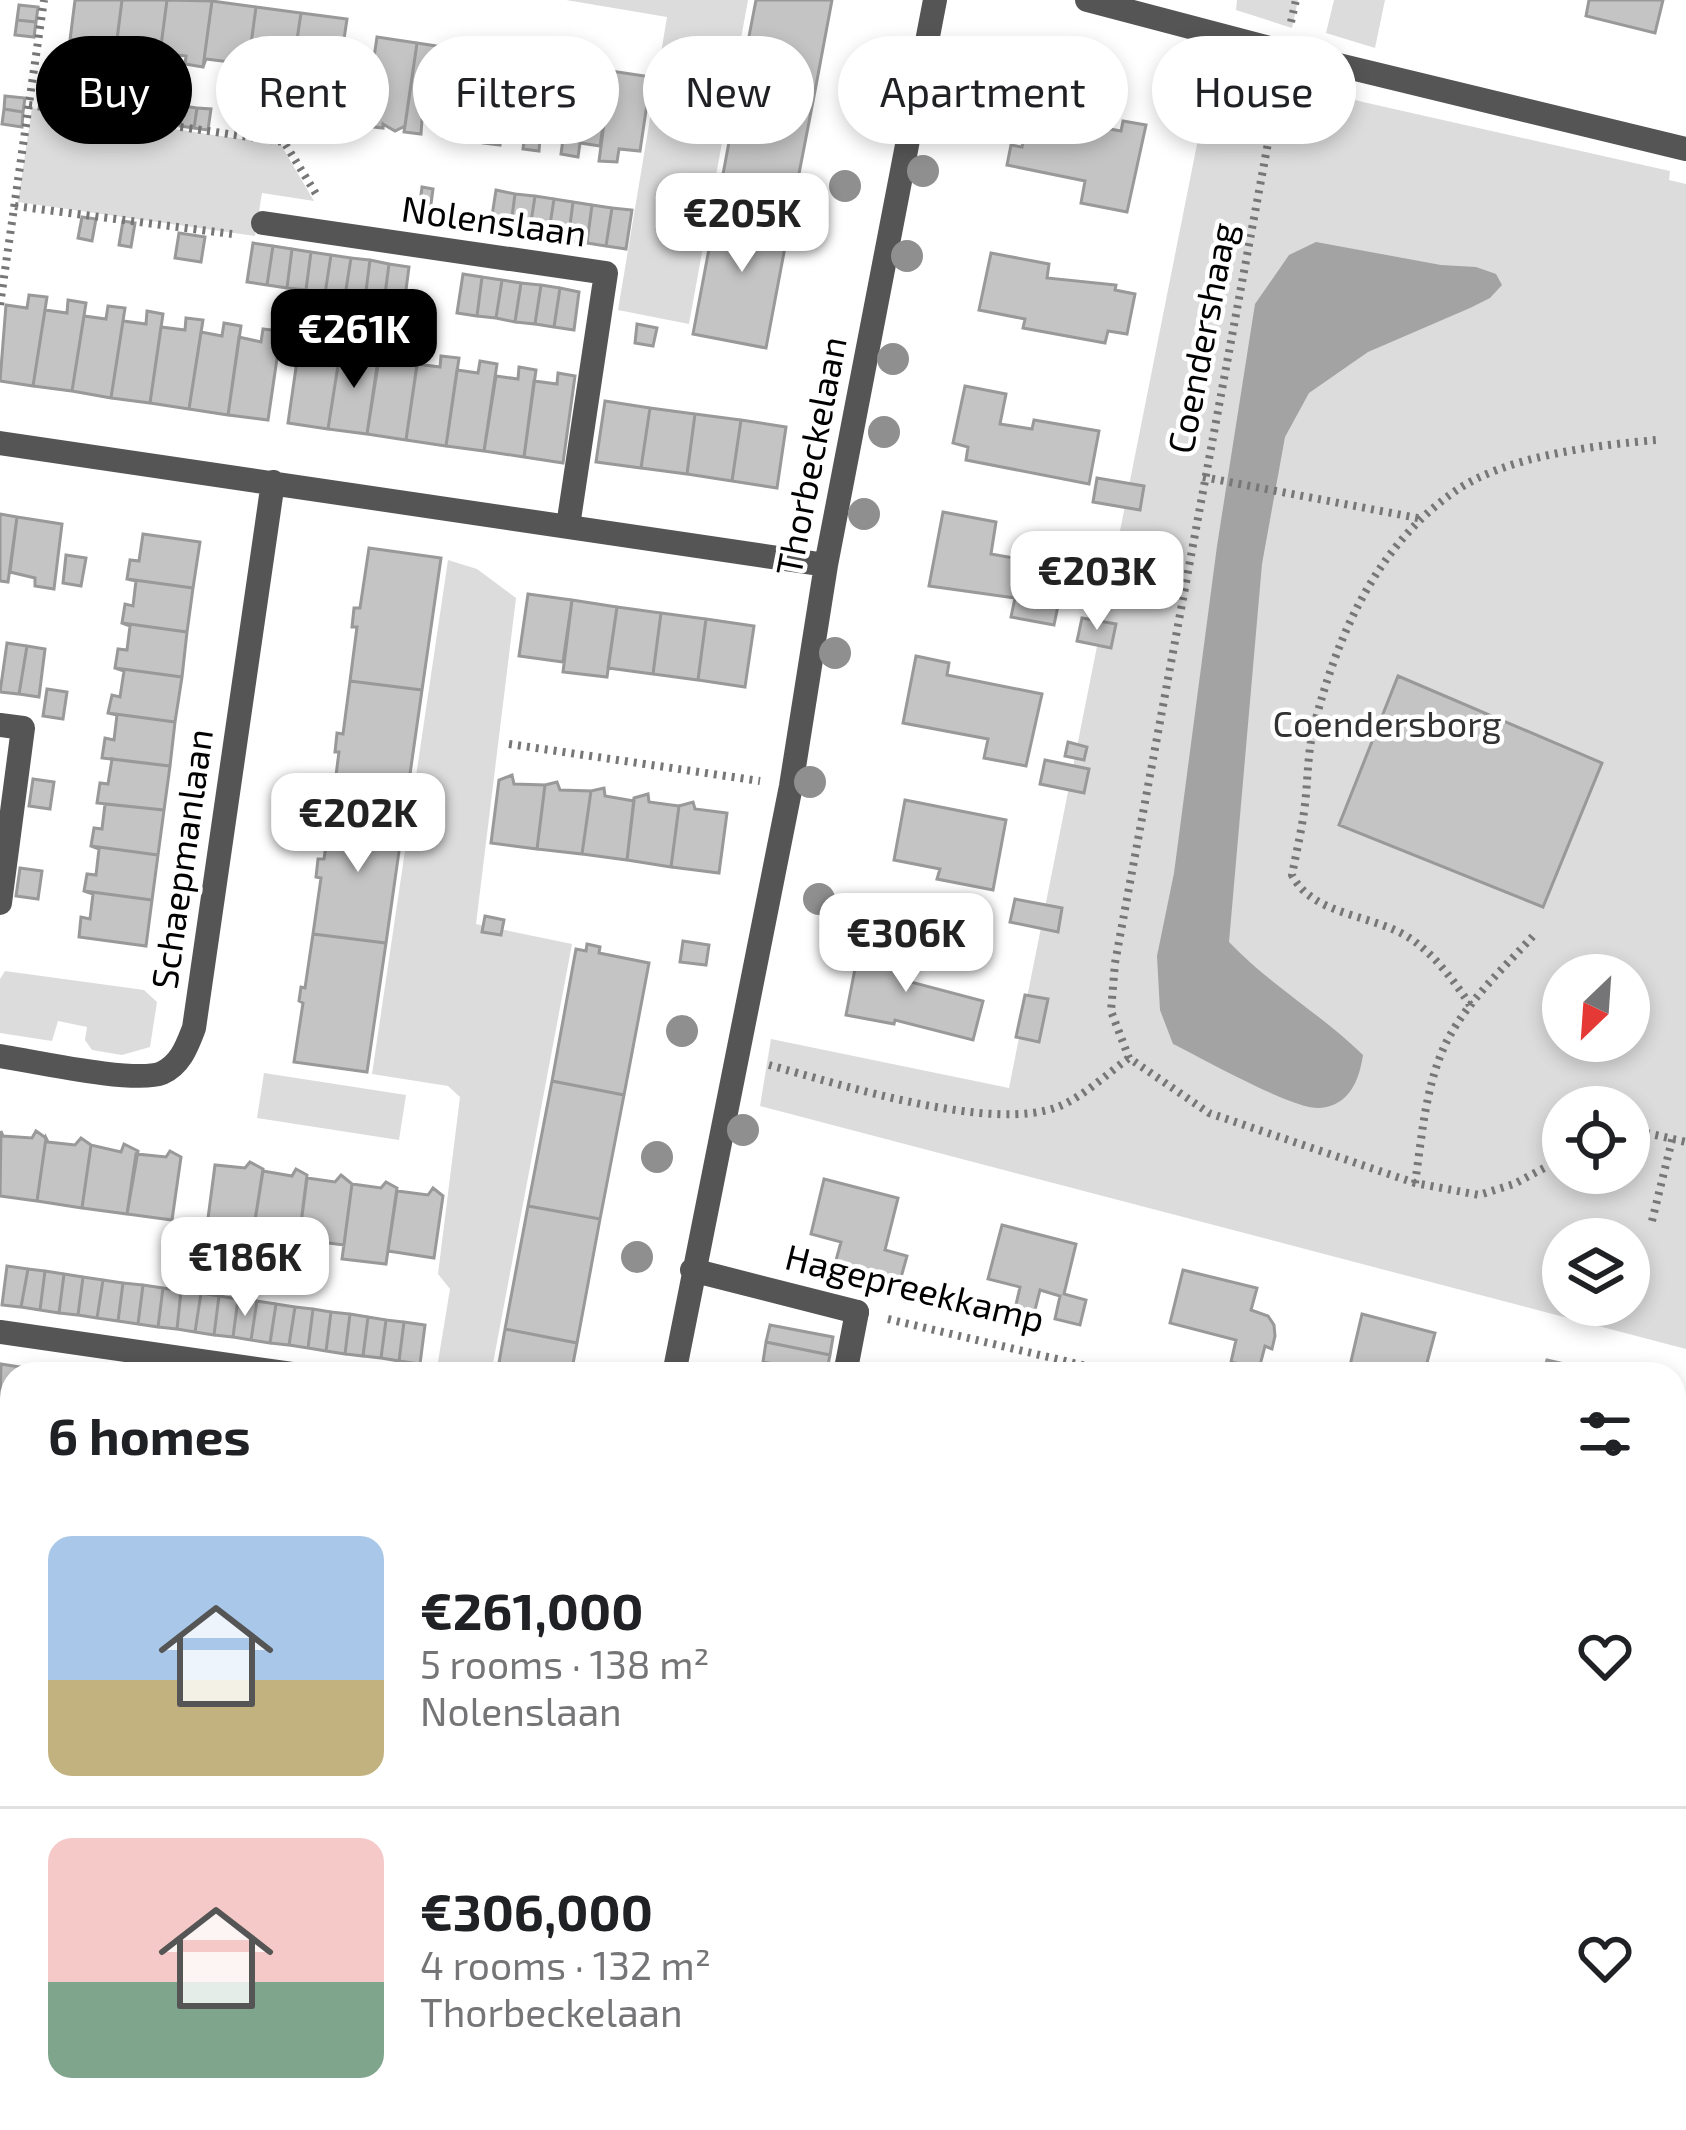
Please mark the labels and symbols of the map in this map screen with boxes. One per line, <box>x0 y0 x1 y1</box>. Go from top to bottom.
pin: €205K <box>658 173 826 275</box>
street label: Nolenslaan <box>399 185 589 254</box>
street label: Coendershaag <box>1157 219 1244 457</box>
pin: €261K <box>270 289 438 391</box>
street label: Thorbeckelaan <box>765 333 854 579</box>
pin: €203K <box>1013 531 1181 633</box>
park label: Coendersborg <box>1272 701 1502 744</box>
street label: Schaepmanlaan <box>141 726 220 992</box>
pin: €202K <box>274 773 442 875</box>
pin: €306K <box>822 893 990 995</box>
north arrow <box>1542 954 1650 1062</box>
pin: €186K <box>161 1217 329 1319</box>
street label: Hagepreekkamp <box>781 1234 1049 1340</box>

